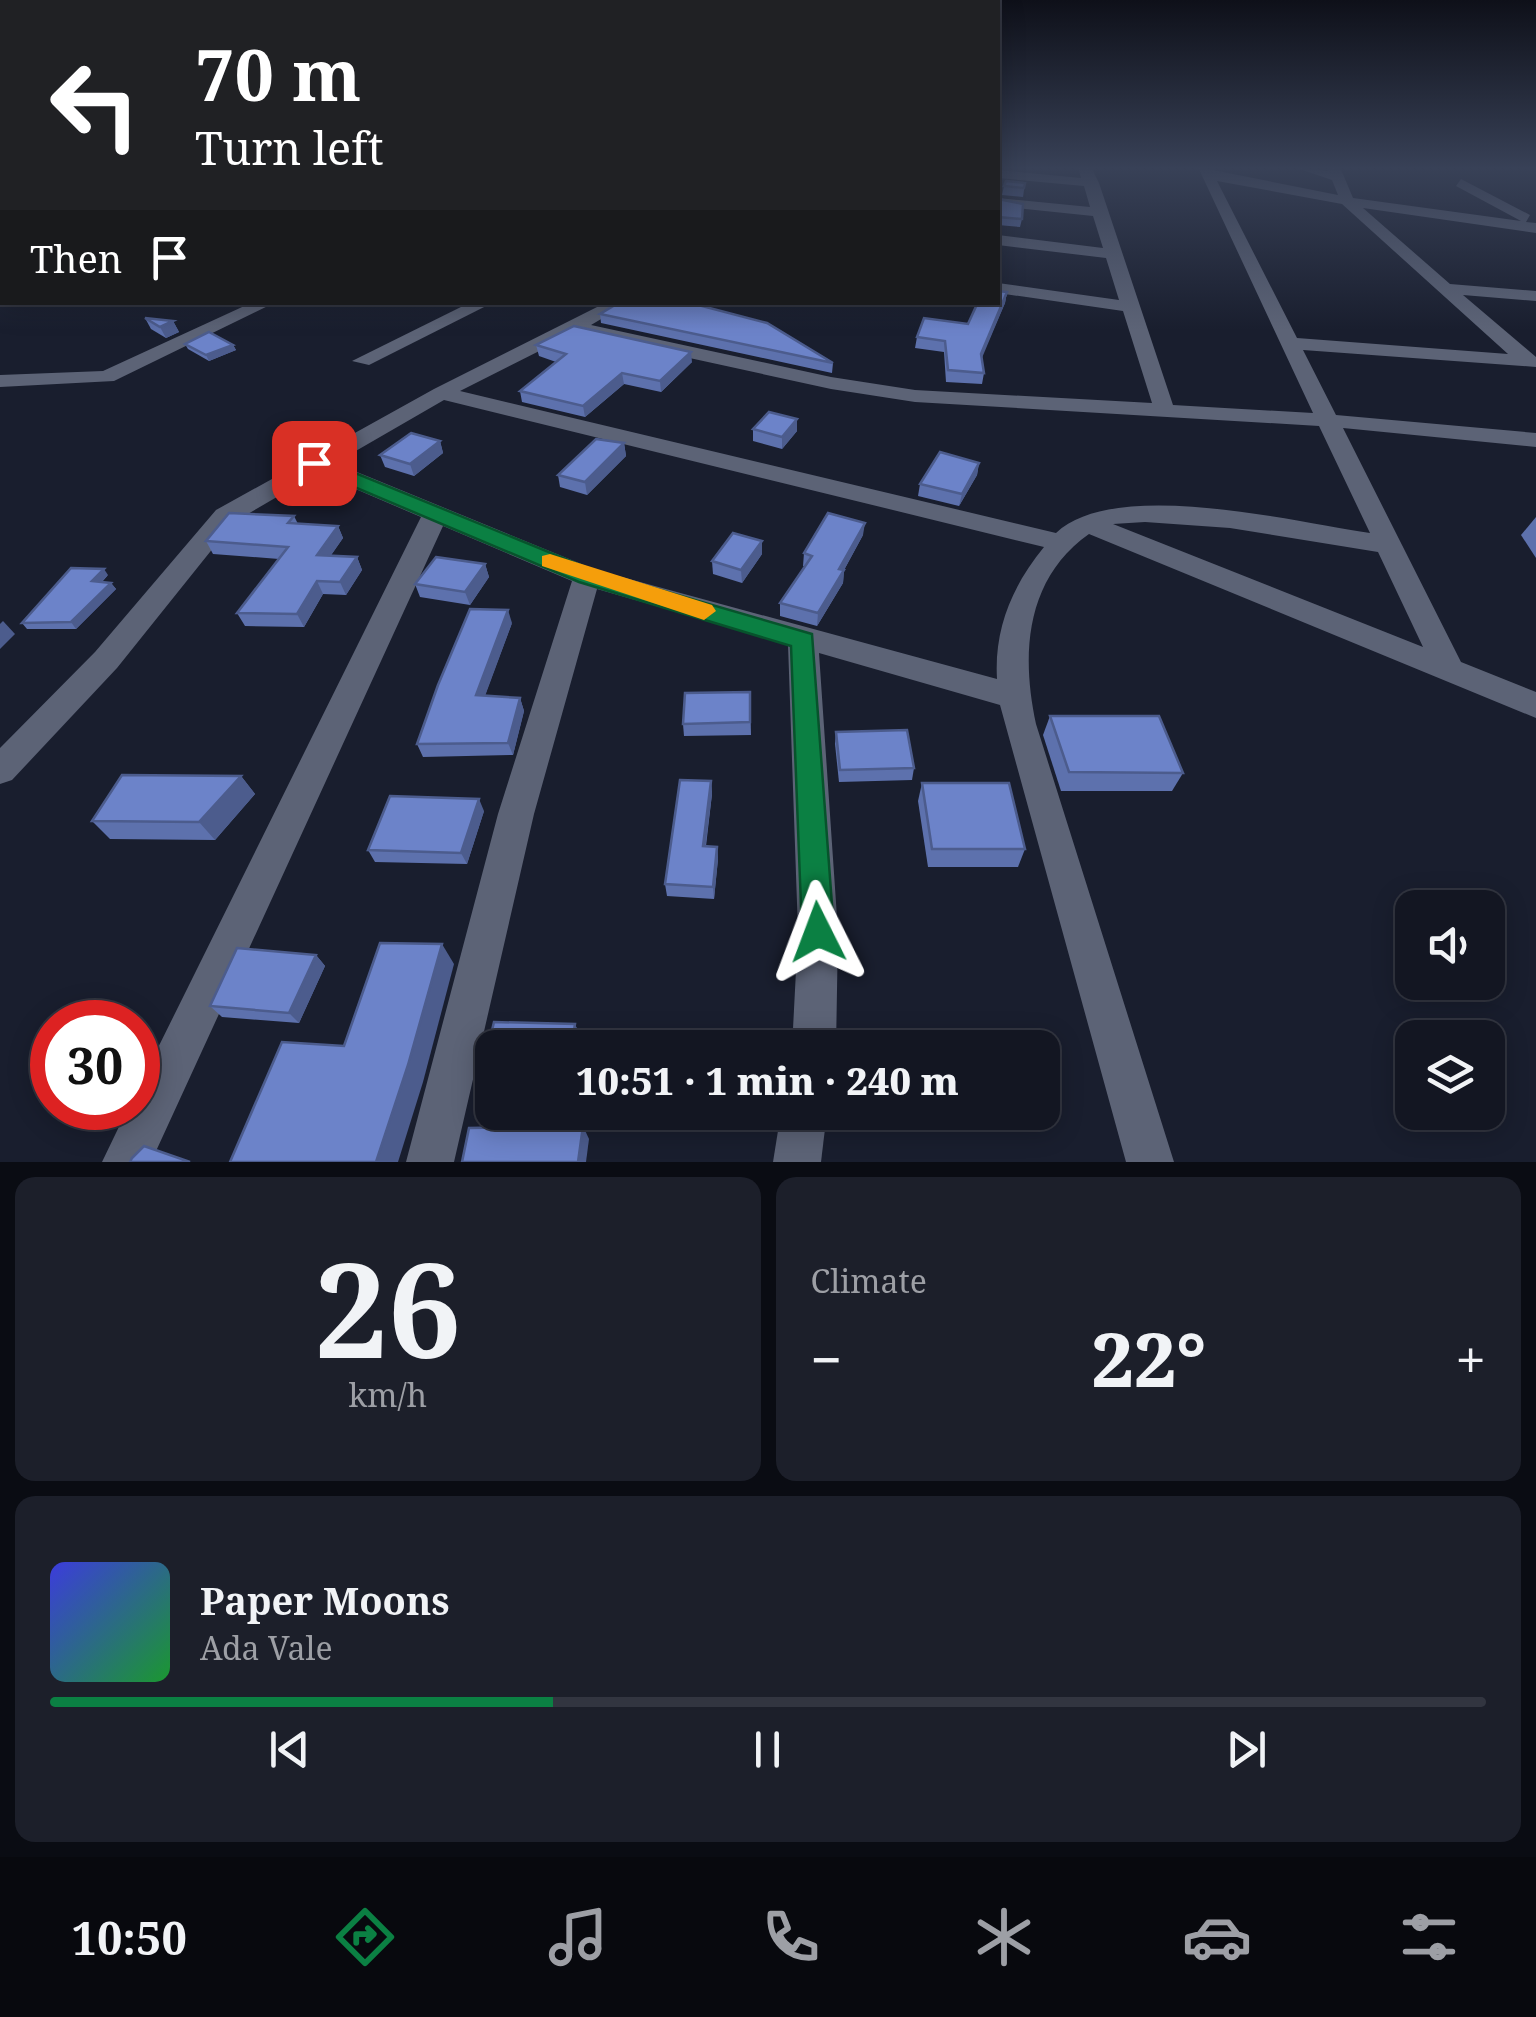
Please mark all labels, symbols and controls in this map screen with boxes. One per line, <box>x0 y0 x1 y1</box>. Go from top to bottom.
text: 70 m <box>195 26 361 122</box>
icon: left <box>30 40 160 170</box>
text: Turn left <box>195 117 384 178</box>
icon: arrive <box>142 230 197 285</box>
text: Then <box>30 232 122 284</box>
pin <box>272 421 357 506</box>
icon: arrive <box>287 436 342 491</box>
position arrow <box>766 880 870 984</box>
map controls <box>1395 890 1505 1130</box>
button: sound <box>1395 890 1505 1000</box>
speed limit sign: 30 <box>30 1000 160 1130</box>
button: layers <box>1395 1020 1505 1130</box>
text: 10:51 · 1 min · 240 m <box>576 1054 959 1106</box>
text: 26 <box>314 1219 461 1396</box>
text: Climate <box>811 1259 927 1302</box>
text: 22° <box>1091 1307 1206 1409</box>
text: − <box>811 1321 842 1396</box>
text: + <box>1455 1321 1486 1396</box>
text: km/h <box>349 1373 427 1416</box>
text: Paper Moons <box>200 1574 450 1626</box>
text: Ada Vale <box>200 1626 333 1669</box>
icon: previous <box>262 1722 317 1777</box>
icon: pause <box>740 1722 795 1777</box>
icon: next <box>1219 1722 1274 1777</box>
icon: directions <box>330 1902 400 1972</box>
icon: music <box>543 1902 613 1972</box>
icon: phone <box>756 1902 826 1972</box>
icon: climate <box>969 1902 1039 1972</box>
icon: car <box>1182 1902 1252 1972</box>
icon: filters <box>1394 1902 1464 1972</box>
text: 10:50 <box>71 1907 187 1968</box>

